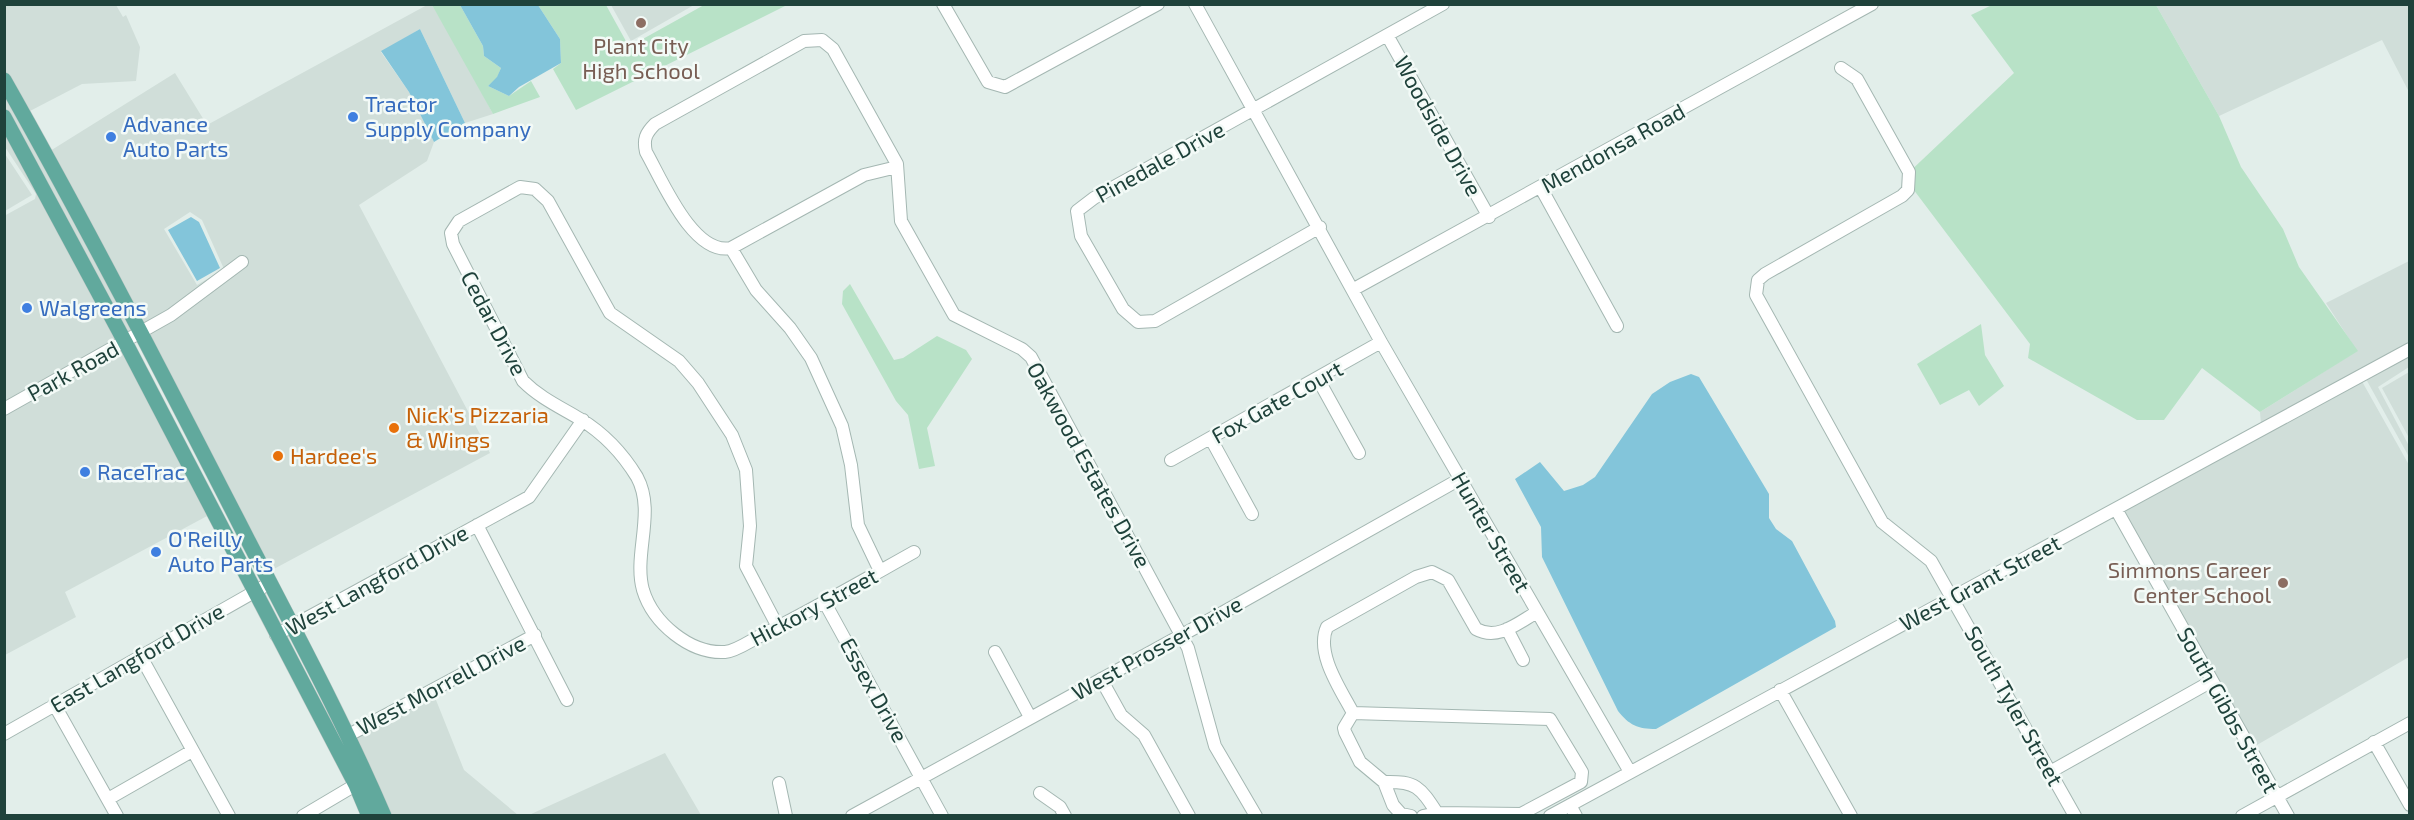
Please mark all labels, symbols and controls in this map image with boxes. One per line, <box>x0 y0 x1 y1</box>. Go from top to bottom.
marker: Plant City High School <box>634 16 648 30</box>
place label: Plant City High School <box>582 32 700 83</box>
street label: Woodside Drive <box>1390 51 1488 200</box>
place label: Tractor Supply Company <box>365 90 531 141</box>
street label: Mendonsa Road <box>1536 97 1689 197</box>
place label: Advance Auto Parts <box>123 110 228 161</box>
marker: Tractor Supply Company <box>346 110 360 124</box>
street label: Pinedale Drive <box>1091 115 1228 207</box>
marker: Advance Auto Parts <box>104 130 118 144</box>
street label: Cedar Drive <box>457 266 533 379</box>
place label: Walgreens <box>39 294 147 320</box>
marker: Walgreens <box>20 301 34 315</box>
street label: Park Road <box>22 334 123 406</box>
street label: Fox Gate Court <box>1206 354 1347 448</box>
street label: Oakwood Estates Drive <box>1023 357 1157 572</box>
place label: Nick's Pizzaria & Wings <box>406 401 549 452</box>
marker: Nick's Pizzaria & Wings <box>387 421 401 435</box>
place label: Hardee's <box>290 442 377 468</box>
marker: Hardee's <box>271 449 285 463</box>
place label: RaceTrac <box>97 458 185 484</box>
marker: RaceTrac <box>78 465 92 479</box>
street label: Hunter Street <box>1447 467 1537 596</box>
street label: West Langford Drive <box>281 518 472 640</box>
place label: O'Reilly Auto Parts <box>168 525 273 576</box>
street label: West Grant Street <box>1895 529 2065 636</box>
marker: O'Reilly Auto Parts <box>149 545 163 559</box>
place label: Simmons Career Center School <box>2108 556 2271 607</box>
street label: Hickory Street <box>745 562 882 651</box>
marker: Simmons Career Center School <box>2276 576 2290 590</box>
street label: West Prosser Drive <box>1067 590 1246 705</box>
street label: East Langford Drive <box>45 597 228 717</box>
street label: South Tyler Street <box>1960 621 2070 790</box>
street label: South Gibbs Street <box>2173 622 2285 797</box>
street label: West Morrell Drive <box>352 629 529 740</box>
street label: Essex Drive <box>836 633 914 746</box>

